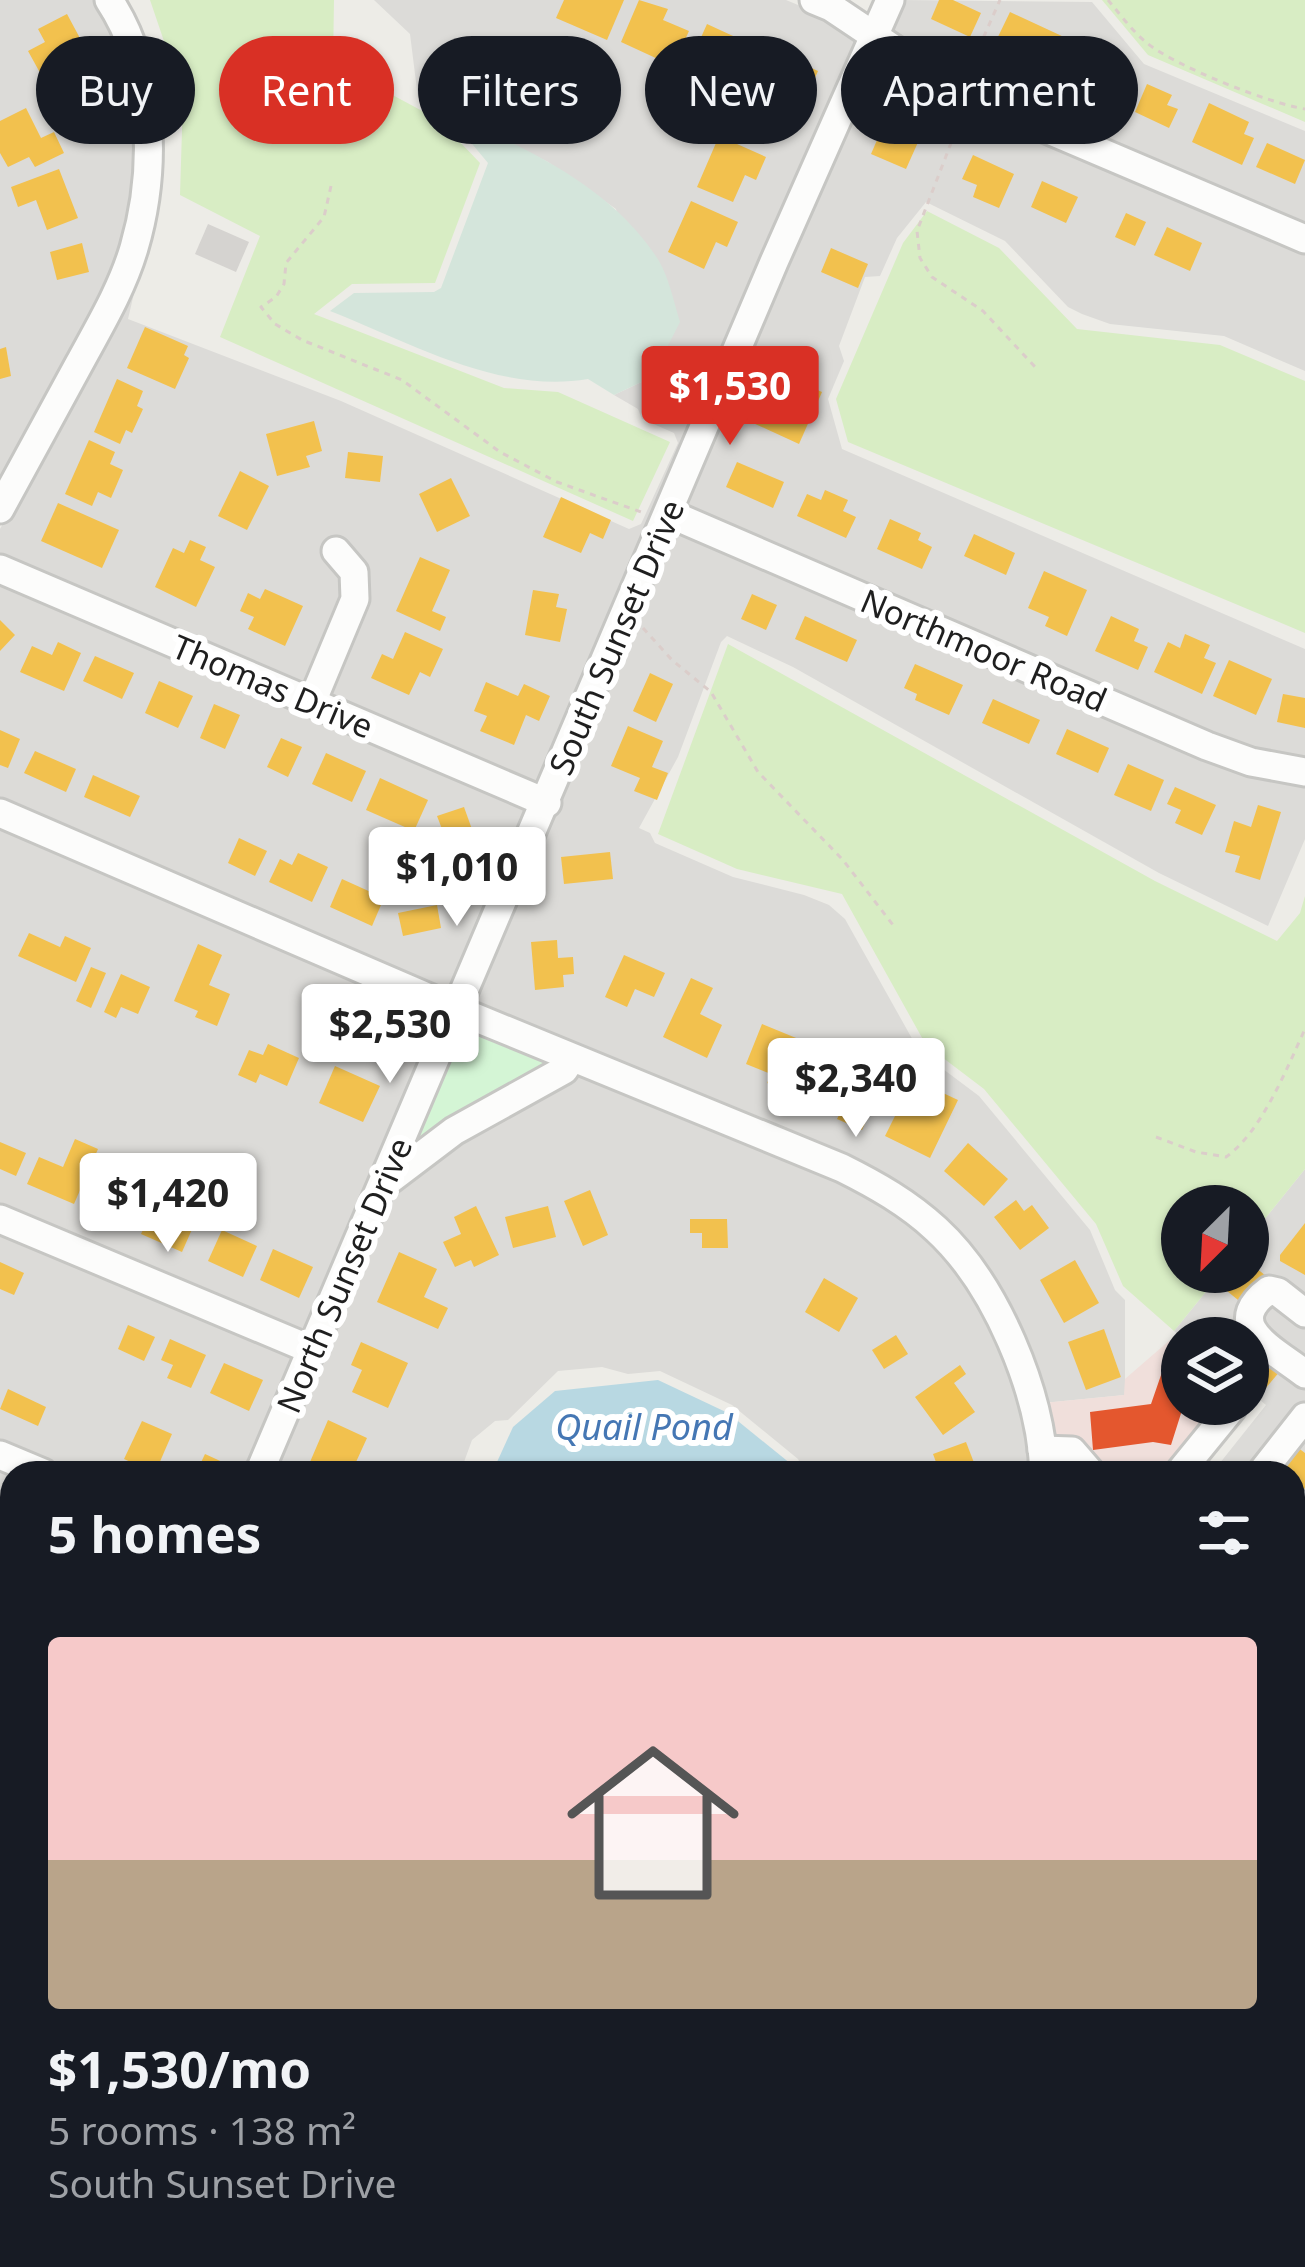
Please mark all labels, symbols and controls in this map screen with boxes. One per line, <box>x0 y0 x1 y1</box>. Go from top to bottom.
chip: Buy <box>36 36 195 144</box>
chip: Rent <box>219 36 394 144</box>
chip: Filters <box>418 36 621 144</box>
chip: New <box>645 36 817 144</box>
chip: Apartment <box>841 36 1138 144</box>
pin: $1,530 <box>632 346 828 448</box>
text: $1,530 <box>669 358 791 411</box>
street label: South Sunset Drive <box>538 493 694 781</box>
street label: Northmoor Road <box>854 578 1114 722</box>
street label: Thomas Drive <box>166 623 380 749</box>
pin: $1,010 <box>359 827 555 929</box>
text: $1,010 <box>396 839 518 892</box>
pin: $2,530 <box>292 984 488 1086</box>
text: $2,530 <box>329 996 451 1049</box>
pin: $2,340 <box>758 1038 954 1140</box>
text: $2,340 <box>795 1050 917 1103</box>
street label: North Sunset Drive <box>266 1130 422 1420</box>
pin: $1,420 <box>70 1153 266 1255</box>
text: $1,420 <box>107 1165 229 1218</box>
north arrow <box>1161 1185 1269 1293</box>
map controls <box>1161 1185 1269 1425</box>
button: layers <box>1161 1317 1269 1425</box>
water label: Quail Pond <box>555 1402 734 1451</box>
text: 5 homes <box>48 1498 261 1568</box>
icon: filters <box>1191 1500 1257 1566</box>
icon: home <box>545 1715 761 1931</box>
text: $1,530/mo <box>48 2033 311 2103</box>
text: 5 rooms · 138 m² <box>48 2103 356 2156</box>
text: South Sunset Drive <box>48 2156 396 2209</box>

